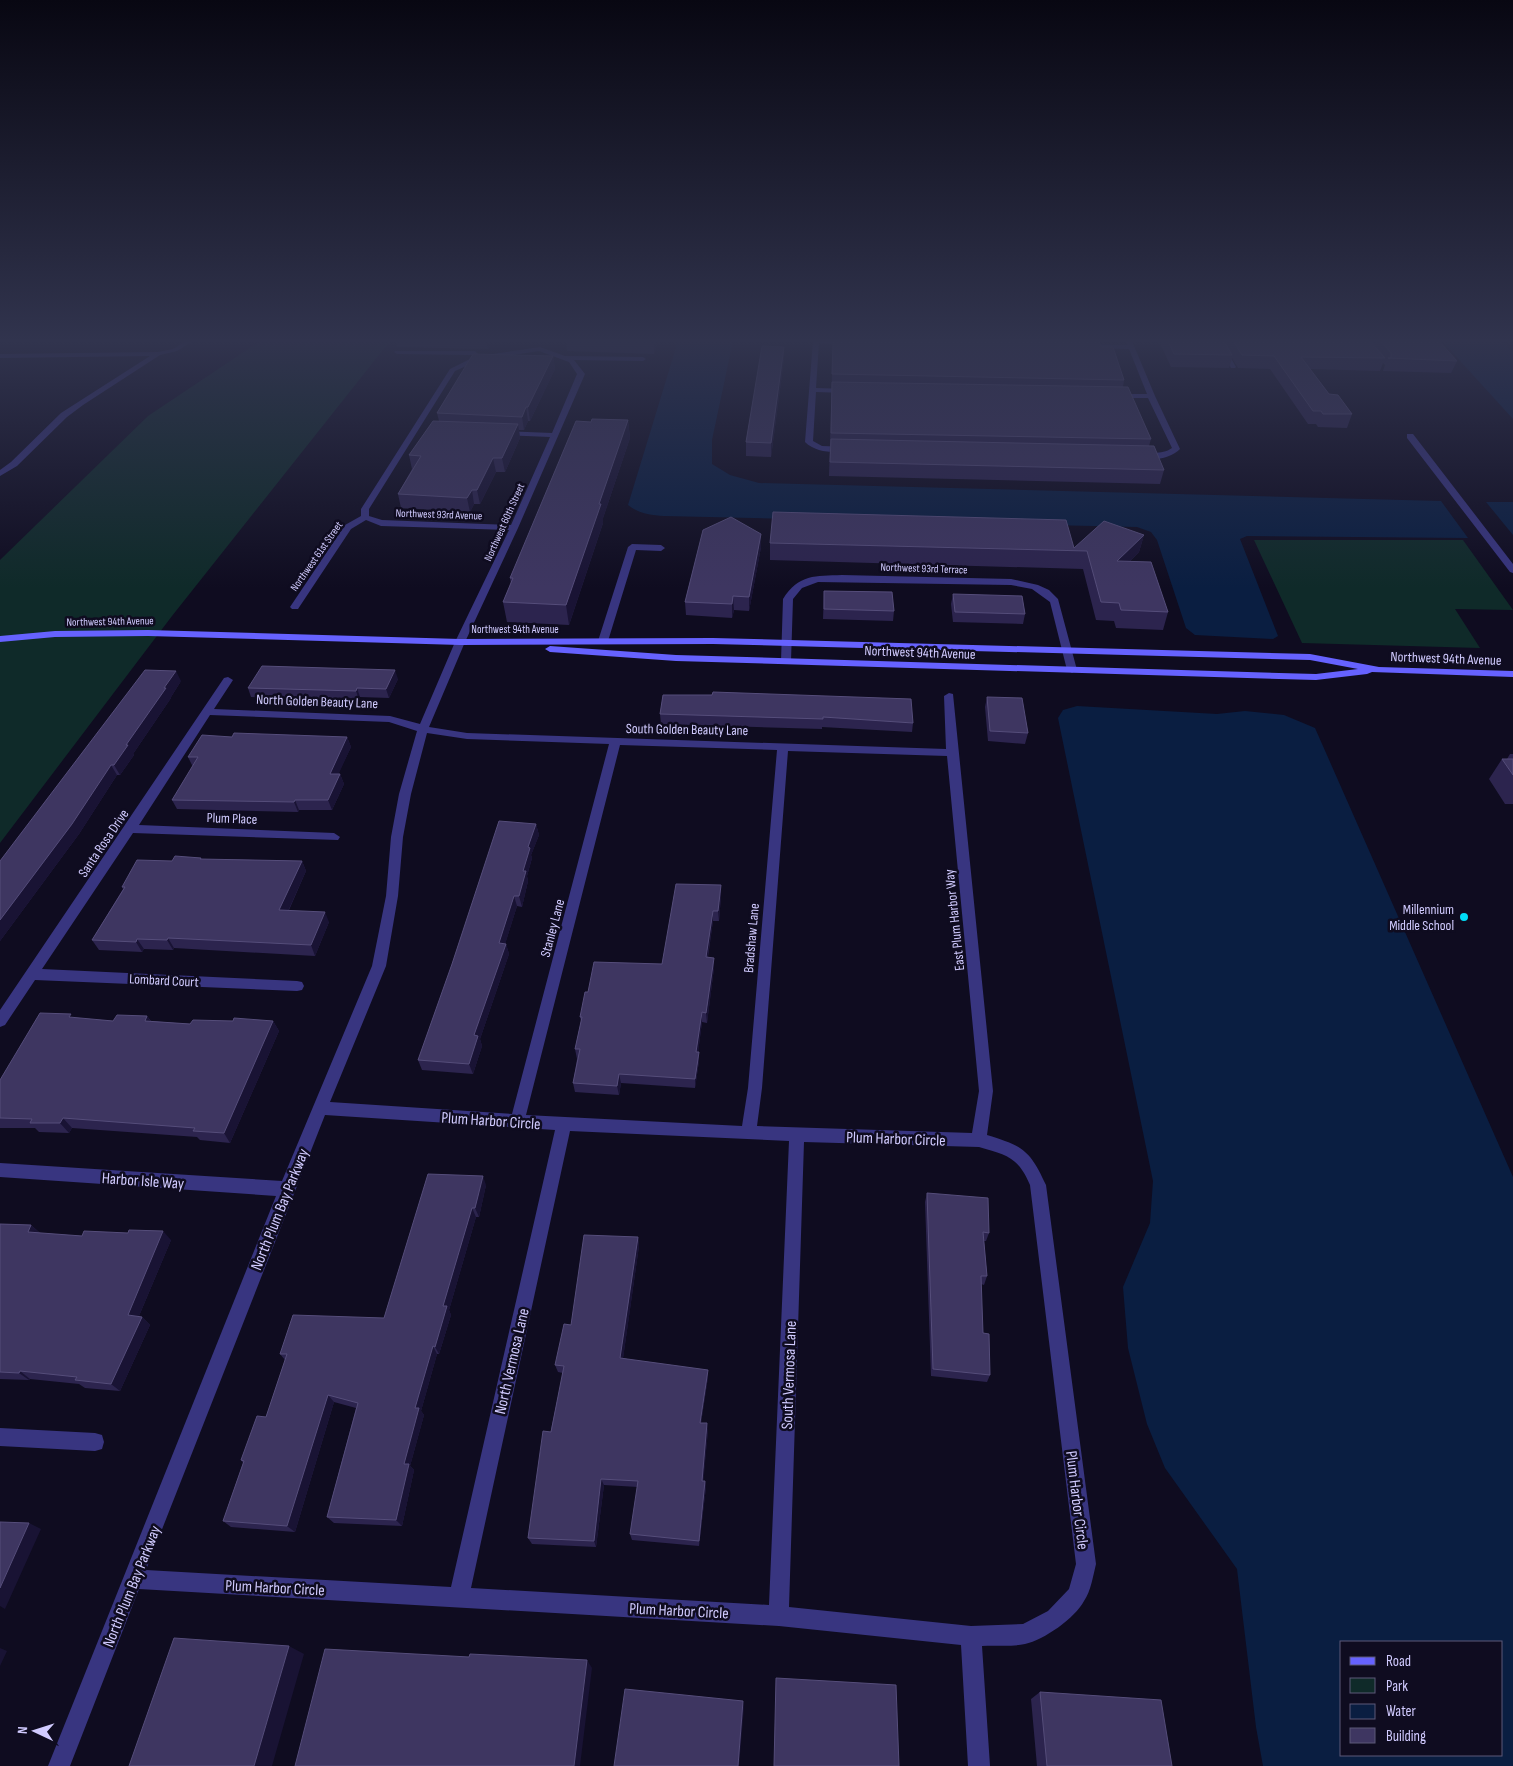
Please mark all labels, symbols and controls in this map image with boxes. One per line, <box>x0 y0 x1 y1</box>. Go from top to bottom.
street label: Northwest 60th Street <box>481 481 528 563</box>
street label: Northwest 93rd Avenue <box>395 506 483 523</box>
street label: Northwest 61st Street <box>288 518 346 594</box>
street label: Northwest 93rd Terrace <box>880 560 968 577</box>
street label: Northwest 94th Avenue <box>66 614 154 629</box>
street label: Northwest 94th Avenue <box>471 623 559 636</box>
street label: Northwest 94th Avenue <box>864 642 976 663</box>
street label: Northwest 94th Avenue <box>1390 648 1502 669</box>
street label: North Golden Beauty Lane <box>256 691 378 712</box>
street label: South Golden Beauty Lane <box>626 720 748 739</box>
street label: Santa Rosa Drive <box>74 806 132 881</box>
street label: Plum Place <box>206 809 258 828</box>
street label: East Plum Harbor Way <box>941 868 968 971</box>
street label: Stanley Lane <box>537 897 568 959</box>
place label: Millennium Middle School <box>1389 901 1454 934</box>
street label: Bradshaw Lane <box>740 902 763 974</box>
marker: Millennium Middle School <box>1458 911 1470 923</box>
street label: Lombard Court <box>129 970 199 991</box>
street label: Plum Harbor Circle <box>441 1109 541 1134</box>
street label: Plum Harbor Circle <box>846 1128 946 1151</box>
street label: North Plum Bay Parkway <box>247 1146 313 1273</box>
street label: Harbor Isle Way <box>101 1169 185 1194</box>
street label: North Vermosa Lane <box>491 1306 534 1416</box>
street label: South Vermosa Lane <box>778 1320 801 1430</box>
street label: Plum Harbor Circle <box>1061 1450 1092 1551</box>
street label: North Plum Bay Parkway <box>99 1523 165 1650</box>
street label: Plum Harbor Circle <box>225 1576 325 1601</box>
street label: Plum Harbor Circle <box>629 1599 729 1624</box>
legend <box>1340 1641 1503 1756</box>
text: Road <box>1386 1652 1411 1671</box>
text: Park <box>1386 1677 1408 1696</box>
text: Water <box>1386 1702 1417 1721</box>
north arrow <box>10 1706 60 1756</box>
text: N <box>14 1726 31 1734</box>
text: Building <box>1386 1727 1426 1746</box>

